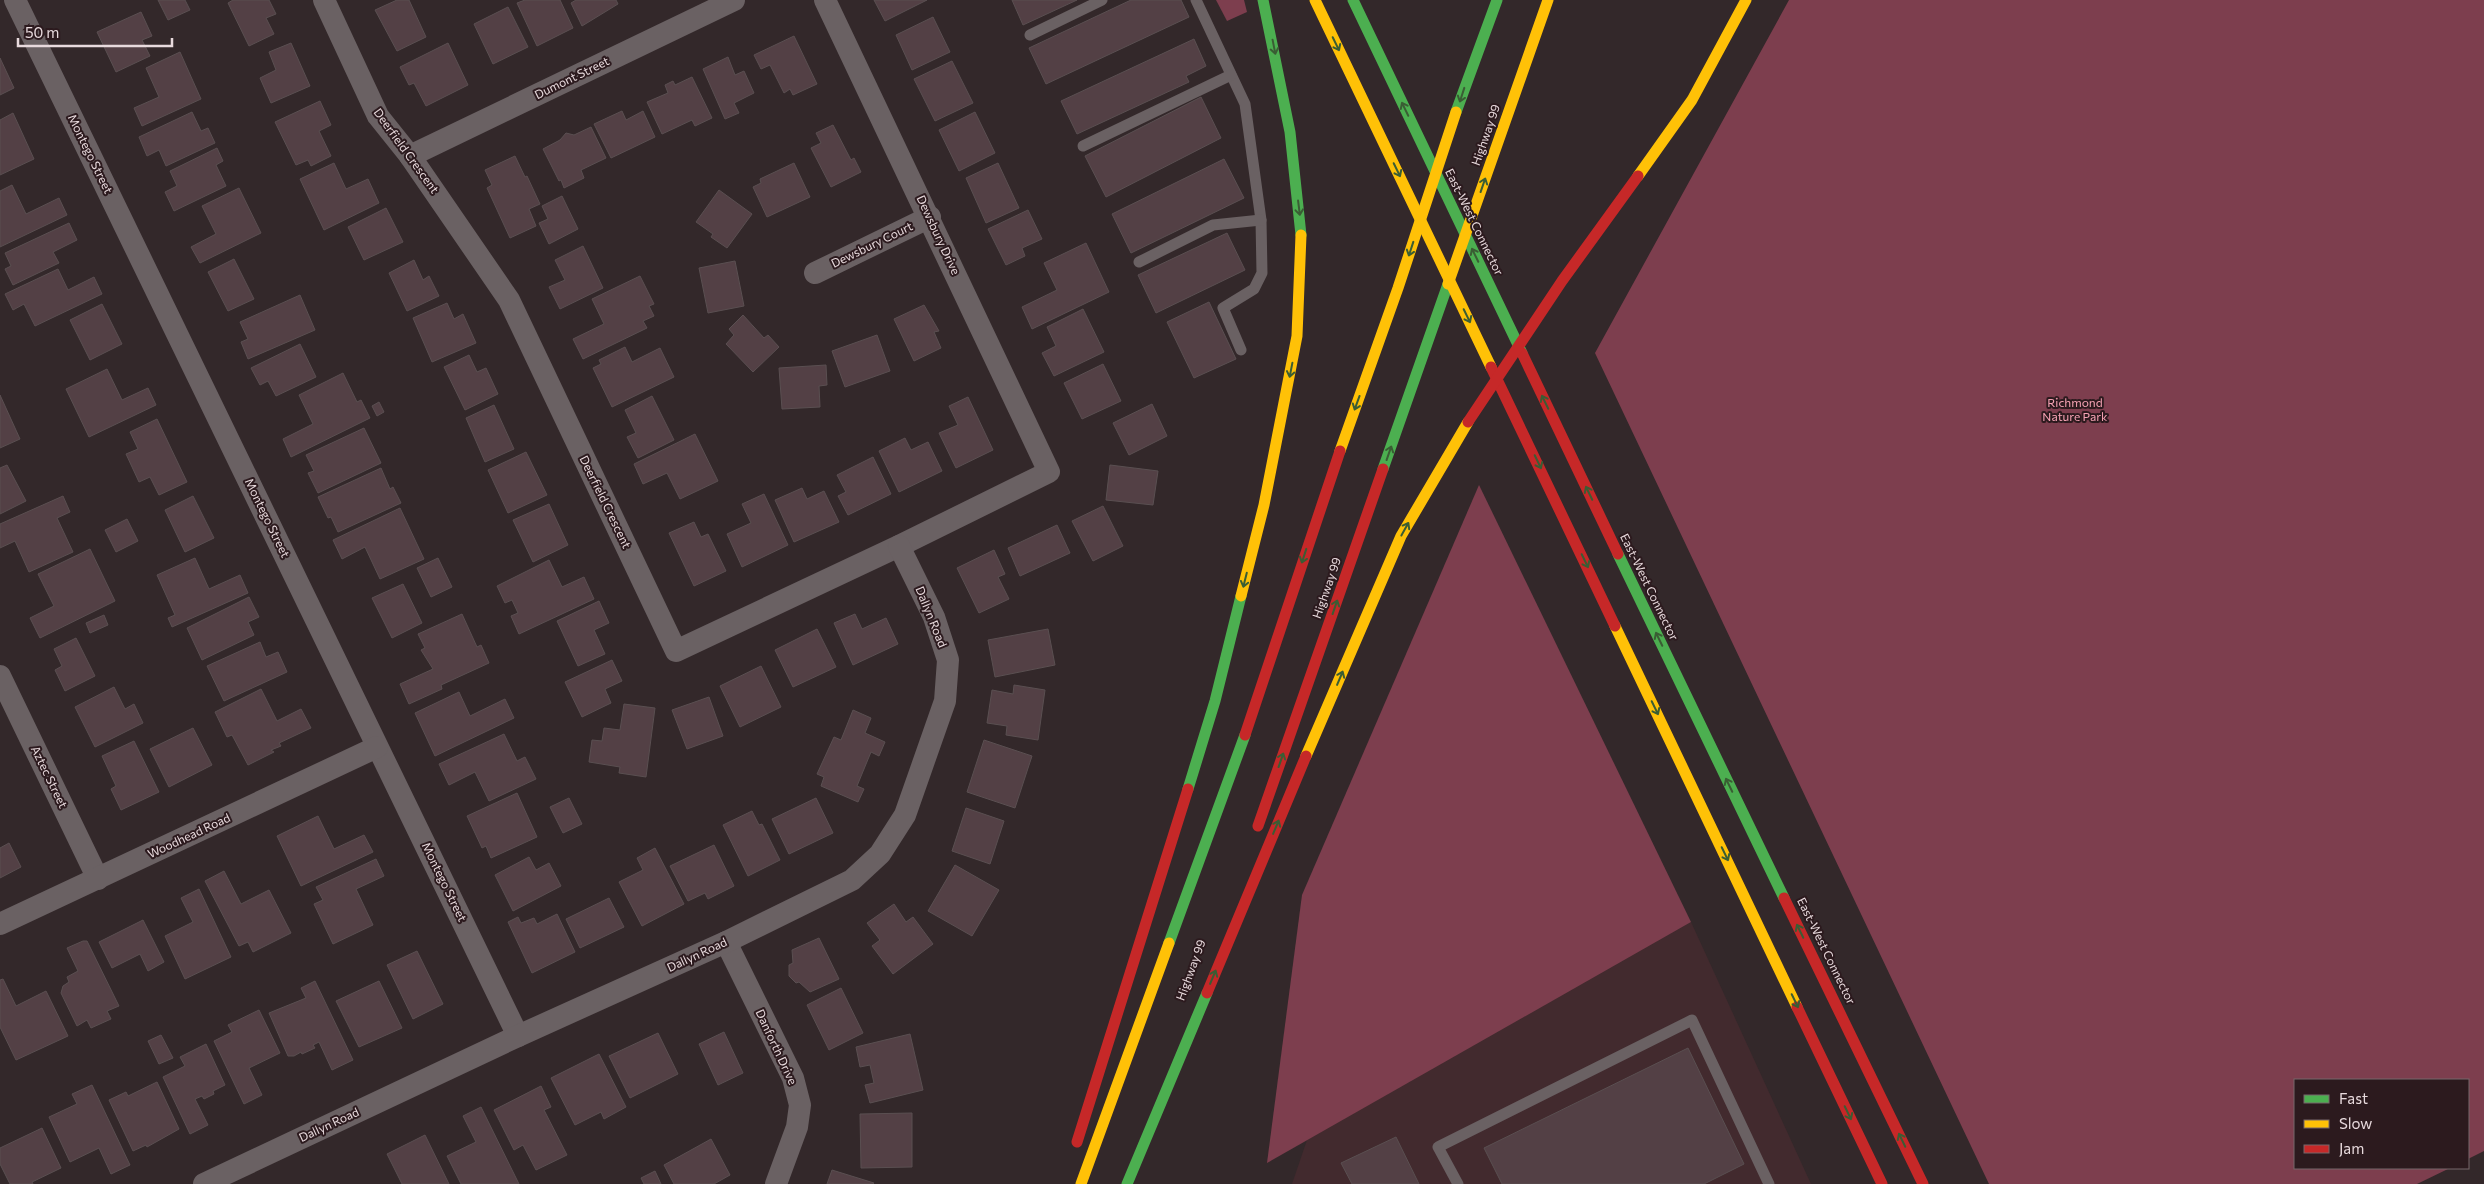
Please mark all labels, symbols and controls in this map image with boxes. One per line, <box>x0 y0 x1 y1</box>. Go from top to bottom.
scale bar <box>18 15 171 47</box>
text: 50 m <box>25 23 59 41</box>
one-way arrow <box>1332 36 1341 51</box>
one-way arrow <box>1270 39 1279 55</box>
street label: Dumont Street <box>532 53 611 101</box>
one-way arrow <box>1456 87 1466 103</box>
one-way arrow <box>1400 101 1410 116</box>
street label: Highway 99 <box>1468 102 1502 167</box>
street label: Deerfield Crescent <box>371 105 442 196</box>
street label: Montego Street <box>66 112 116 196</box>
one-way arrow <box>1392 162 1402 177</box>
street label: East-West Connector <box>1443 166 1507 277</box>
one-way arrow <box>1479 177 1488 193</box>
street label: Dewsbury Drive <box>914 193 963 277</box>
one-way arrow <box>1294 200 1304 216</box>
street label: Dewsbury Court <box>829 218 915 270</box>
one-way arrow <box>1405 241 1415 257</box>
one-way arrow <box>1470 248 1479 263</box>
one-way arrow <box>1463 308 1472 323</box>
one-way arrow <box>1285 361 1295 377</box>
one-way arrow <box>1352 394 1361 410</box>
one-way arrow <box>1540 395 1549 410</box>
park label: Richmond Nature Park <box>2042 395 2108 423</box>
one-way arrow <box>1385 446 1394 462</box>
street label: Deerfield Crescent <box>577 453 634 550</box>
one-way arrow <box>1533 455 1543 470</box>
street label: Montego Street <box>243 476 293 560</box>
one-way arrow <box>1583 486 1593 501</box>
one-way arrow <box>1400 522 1410 537</box>
street label: East-West Connector <box>1618 531 1682 642</box>
one-way arrow <box>1299 548 1308 563</box>
one-way arrow <box>1581 553 1590 568</box>
street label: Highway 99 <box>1309 555 1343 620</box>
one-way arrow <box>1240 571 1249 587</box>
street label: Dallyn Road <box>913 584 951 649</box>
one-way arrow <box>1331 600 1340 615</box>
one-way arrow <box>1654 632 1663 647</box>
one-way arrow <box>1335 671 1345 686</box>
one-way arrow <box>1651 700 1660 715</box>
street label: Aztec Street <box>29 743 71 810</box>
one-way arrow <box>1277 753 1286 768</box>
one-way arrow <box>1724 778 1734 793</box>
street label: Woodhead Road <box>145 810 232 860</box>
one-way arrow <box>1271 820 1281 835</box>
street label: Montego Street <box>420 840 470 924</box>
one-way arrow <box>1721 846 1730 861</box>
street label: East-West Connector <box>1795 895 1859 1006</box>
one-way arrow <box>1795 924 1805 939</box>
street label: Dallyn Road <box>664 934 729 974</box>
street label: Highway 99 <box>1173 937 1208 1002</box>
one-way arrow <box>1210 970 1219 985</box>
one-way arrow <box>1791 993 1800 1008</box>
street label: Danforth Drive <box>753 1007 800 1086</box>
legend <box>2294 1079 2469 1169</box>
text: Fast <box>2339 1089 2368 1107</box>
street label: Dallyn Road <box>296 1104 361 1144</box>
one-way arrow <box>1843 1105 1853 1120</box>
text: Slow <box>2339 1114 2372 1132</box>
one-way arrow <box>1897 1133 1906 1148</box>
text: Jam <box>2339 1139 2364 1157</box>

